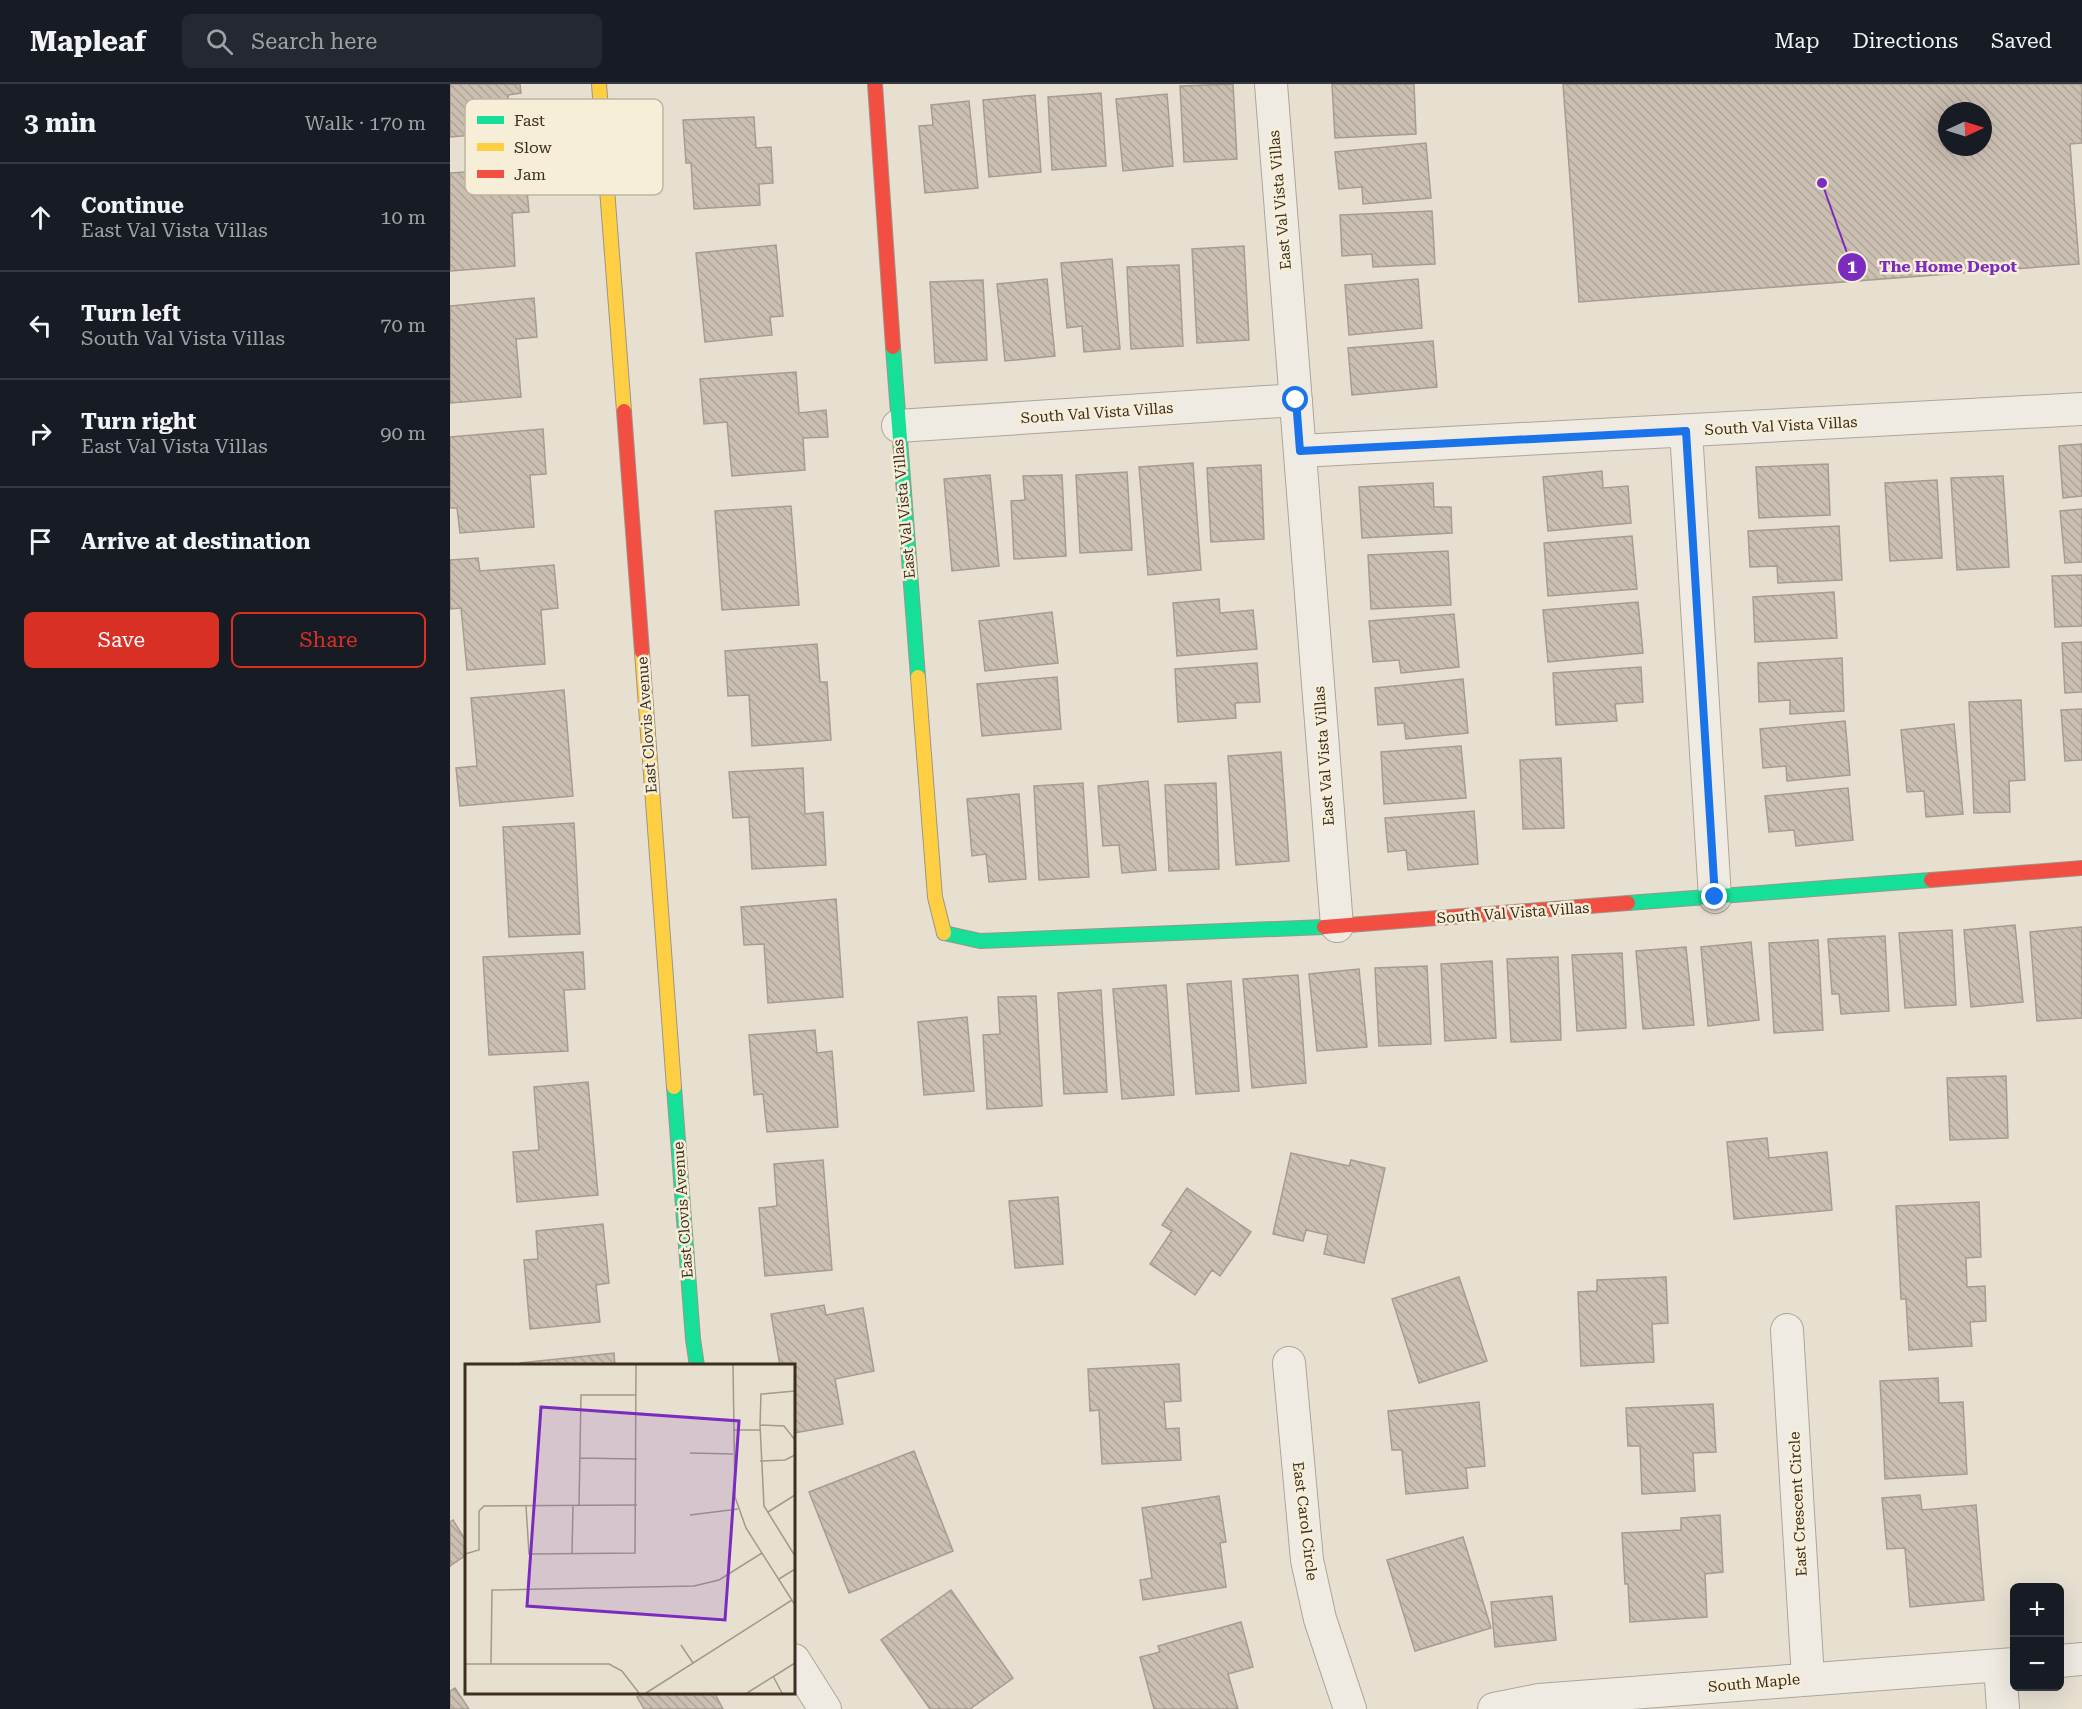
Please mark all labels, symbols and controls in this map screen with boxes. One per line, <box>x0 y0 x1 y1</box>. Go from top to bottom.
search box <box>182 14 602 68</box>
text: Mapleaf <box>30 25 146 58</box>
icon: search <box>203 25 236 58</box>
text: Search here <box>251 29 377 54</box>
text: Map <box>1775 29 1819 53</box>
text: Directions <box>1852 29 1958 53</box>
text: Saved <box>1991 29 2052 53</box>
legend <box>465 99 663 195</box>
north arrow <box>1938 102 1992 156</box>
text: 3 min <box>24 108 96 138</box>
text: Walk · 170 m <box>305 111 426 135</box>
text: Fast <box>514 111 545 130</box>
street label: East Val Vista Villas <box>1265 129 1295 271</box>
text: Slow <box>514 138 552 157</box>
text: Jam <box>514 165 546 184</box>
text: Continue <box>81 193 184 218</box>
icon: ahead <box>24 201 57 234</box>
text: 10 m <box>380 205 426 229</box>
text: East Val Vista Villas <box>81 218 268 242</box>
callout: The Home Depot <box>1837 250 2029 284</box>
text: 1 <box>1847 256 1857 277</box>
text: The Home Depot <box>1879 257 2017 276</box>
text: Turn left <box>81 301 181 326</box>
icon: left <box>24 309 57 342</box>
text: 70 m <box>380 313 426 337</box>
text: South Val Vista Villas <box>81 326 285 350</box>
route start <box>1282 386 1308 412</box>
street label: South Val Vista Villas <box>1020 399 1174 427</box>
text: Turn right <box>81 409 196 434</box>
street label: South Val Vista Villas <box>1704 413 1858 439</box>
icon: right <box>24 417 57 450</box>
text: 90 m <box>380 421 426 445</box>
text: East Val Vista Villas <box>81 434 268 458</box>
street label: East Val Vista Villas <box>889 438 919 580</box>
icon: arrive <box>24 525 57 558</box>
text: Arrive at destination <box>81 529 310 554</box>
button: Save <box>24 612 219 668</box>
button: Share <box>231 612 426 668</box>
street label: East Clovis Avenue <box>633 656 661 794</box>
street label: East Val Vista Villas <box>1310 685 1338 827</box>
route end <box>1701 883 1727 909</box>
street label: South Val Vista Villas <box>1436 899 1590 927</box>
street label: East Clovis Avenue <box>669 1141 697 1279</box>
inset map <box>465 1364 795 1694</box>
street label: East Crescent Circle <box>1785 1431 1811 1577</box>
street label: East Carol Circle <box>1289 1460 1321 1582</box>
map controls <box>2010 1583 2064 1691</box>
button: + <box>2010 1583 2064 1637</box>
button: − <box>2010 1637 2064 1691</box>
street label: South Maple <box>1707 1670 1801 1696</box>

